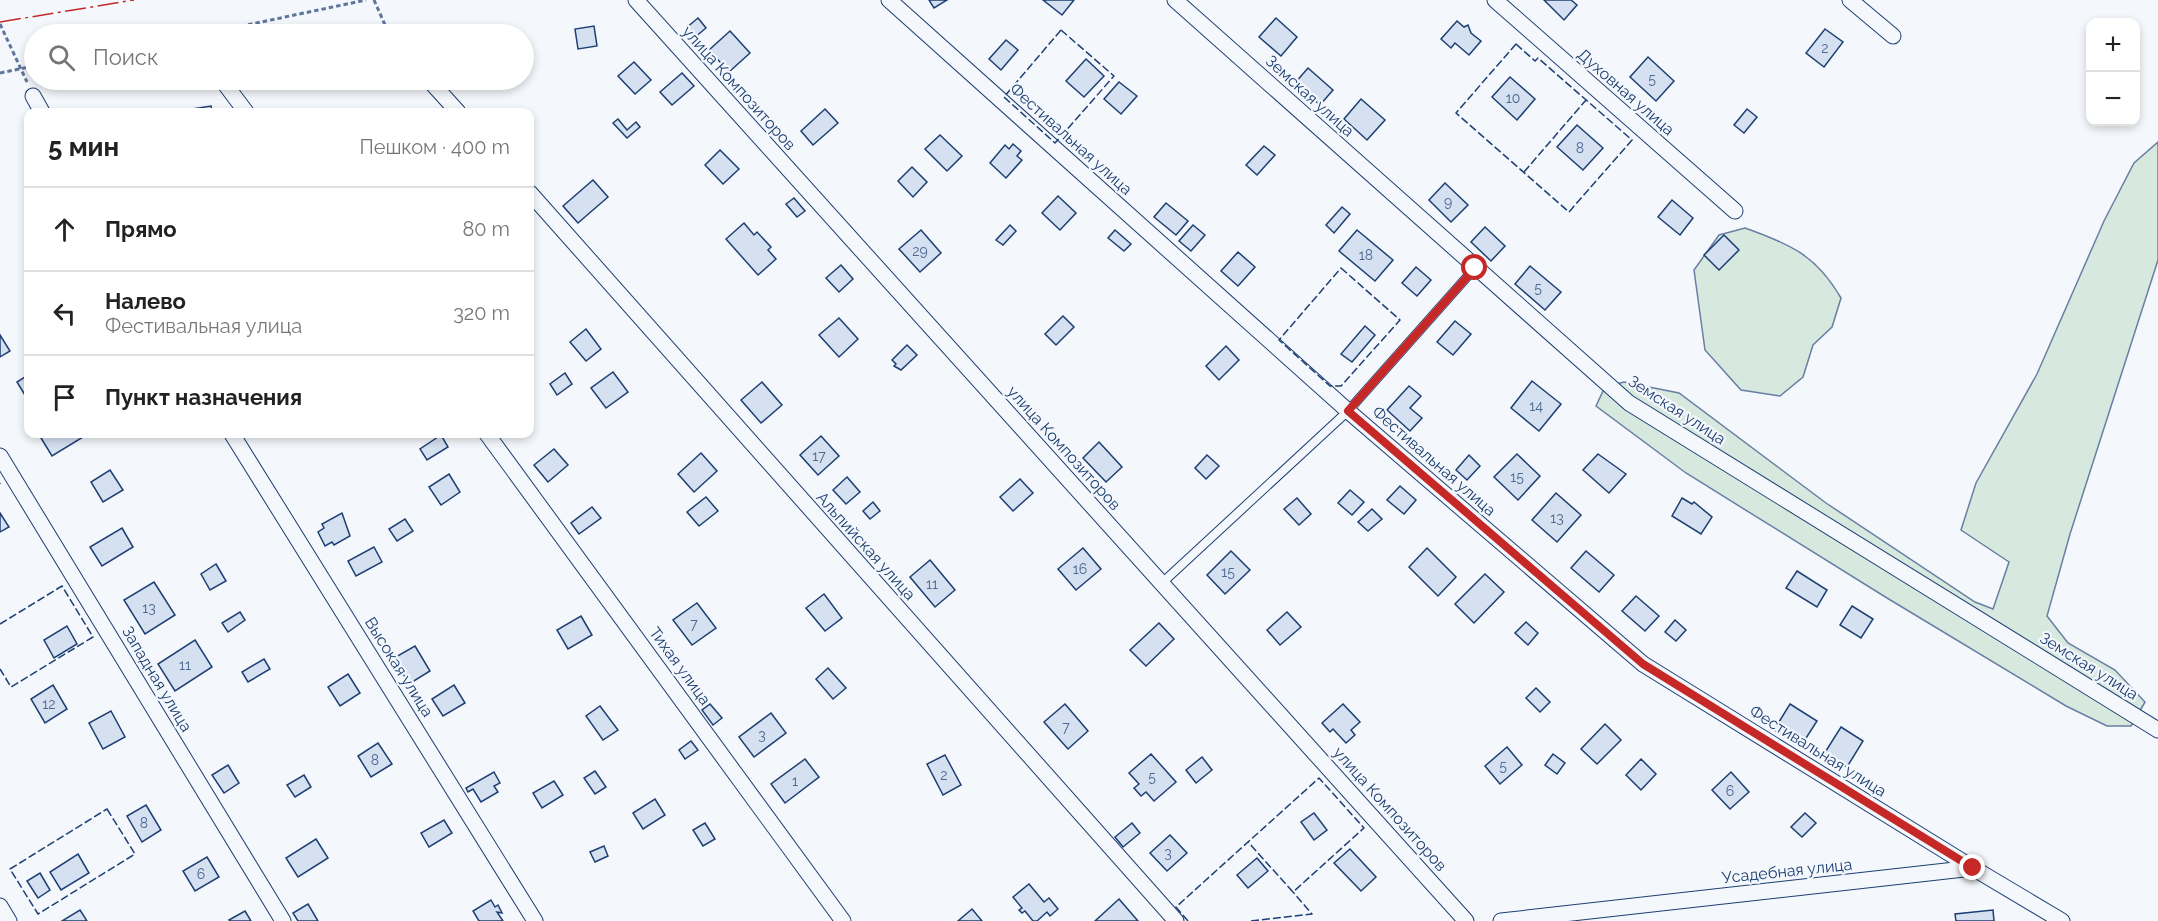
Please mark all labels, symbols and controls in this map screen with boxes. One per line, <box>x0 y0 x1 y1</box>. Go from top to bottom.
map controls <box>2086 18 2140 126</box>
button: + <box>2086 18 2140 72</box>
street label: улица Композиторов <box>678 22 800 154</box>
search box <box>24 24 534 90</box>
house number: 2 <box>1821 40 1829 56</box>
icon: search <box>45 41 78 74</box>
text: Поиск <box>93 44 158 70</box>
street label: Духовная улица <box>1574 45 1678 139</box>
street label: Земская улица <box>1262 51 1358 141</box>
house number: 5 <box>1648 71 1656 87</box>
button: − <box>2086 72 2140 126</box>
street label: Фестивальная улица <box>1006 79 1136 199</box>
house number: 10 <box>1506 90 1520 106</box>
text: 5 мин <box>48 132 119 162</box>
text: Пешком · 400 m <box>359 135 510 159</box>
house number: 8 <box>1576 140 1584 156</box>
house number: 9 <box>1444 194 1452 210</box>
icon: ahead <box>48 213 81 246</box>
text: Прямо <box>105 216 177 242</box>
text: 80 m <box>462 217 510 241</box>
house number: 29 <box>912 243 928 259</box>
house number: 18 <box>1359 247 1373 263</box>
route start <box>1461 254 1487 280</box>
house number: 5 <box>1534 280 1542 296</box>
text: Налево <box>105 288 186 314</box>
icon: left <box>48 297 81 330</box>
text: 320 m <box>453 301 510 325</box>
text: Фестивальная улица <box>105 314 302 338</box>
street label: Земская улица <box>1625 371 1729 449</box>
icon: arrive <box>48 381 81 414</box>
street label: улица Композиторов <box>1003 382 1125 514</box>
text: Пункт назначения <box>105 384 302 410</box>
house number: 14 <box>1529 398 1543 414</box>
street label: Фестивальная улица <box>1368 402 1500 520</box>
house number: 17 <box>812 448 826 464</box>
house number: 15 <box>1510 469 1524 485</box>
street label: Альпийская улица <box>812 488 920 604</box>
house number: 13 <box>1550 510 1564 526</box>
house number: 16 <box>1073 561 1087 577</box>
house number: 15 <box>1221 564 1235 580</box>
house number: 11 <box>926 576 938 592</box>
house number: 13 <box>142 600 156 616</box>
street label: Высокая улица <box>361 614 437 720</box>
house number: 7 <box>690 616 698 632</box>
street label: Западная улица <box>118 623 196 735</box>
street label: Тихая улица <box>645 623 715 709</box>
street label: Земская улица <box>2036 628 2142 704</box>
house number: 11 <box>179 657 191 673</box>
house number: 12 <box>42 696 56 712</box>
street label: Фестивальная улица <box>1746 701 1890 801</box>
house number: 7 <box>1062 719 1070 735</box>
house number: 3 <box>758 727 766 743</box>
street label: улица Композиторов <box>1329 743 1451 875</box>
house number: 8 <box>371 752 379 768</box>
house number: 5 <box>1499 758 1507 774</box>
house number: 2 <box>940 767 948 783</box>
house number: 5 <box>1148 769 1156 785</box>
house number: 1 <box>792 773 798 789</box>
house number: 6 <box>1726 783 1734 799</box>
house number: 8 <box>140 815 148 831</box>
house number: 3 <box>1164 845 1172 861</box>
route end <box>1959 854 1985 880</box>
street label: Усадебная улица <box>1721 855 1853 887</box>
house number: 6 <box>197 866 205 882</box>

